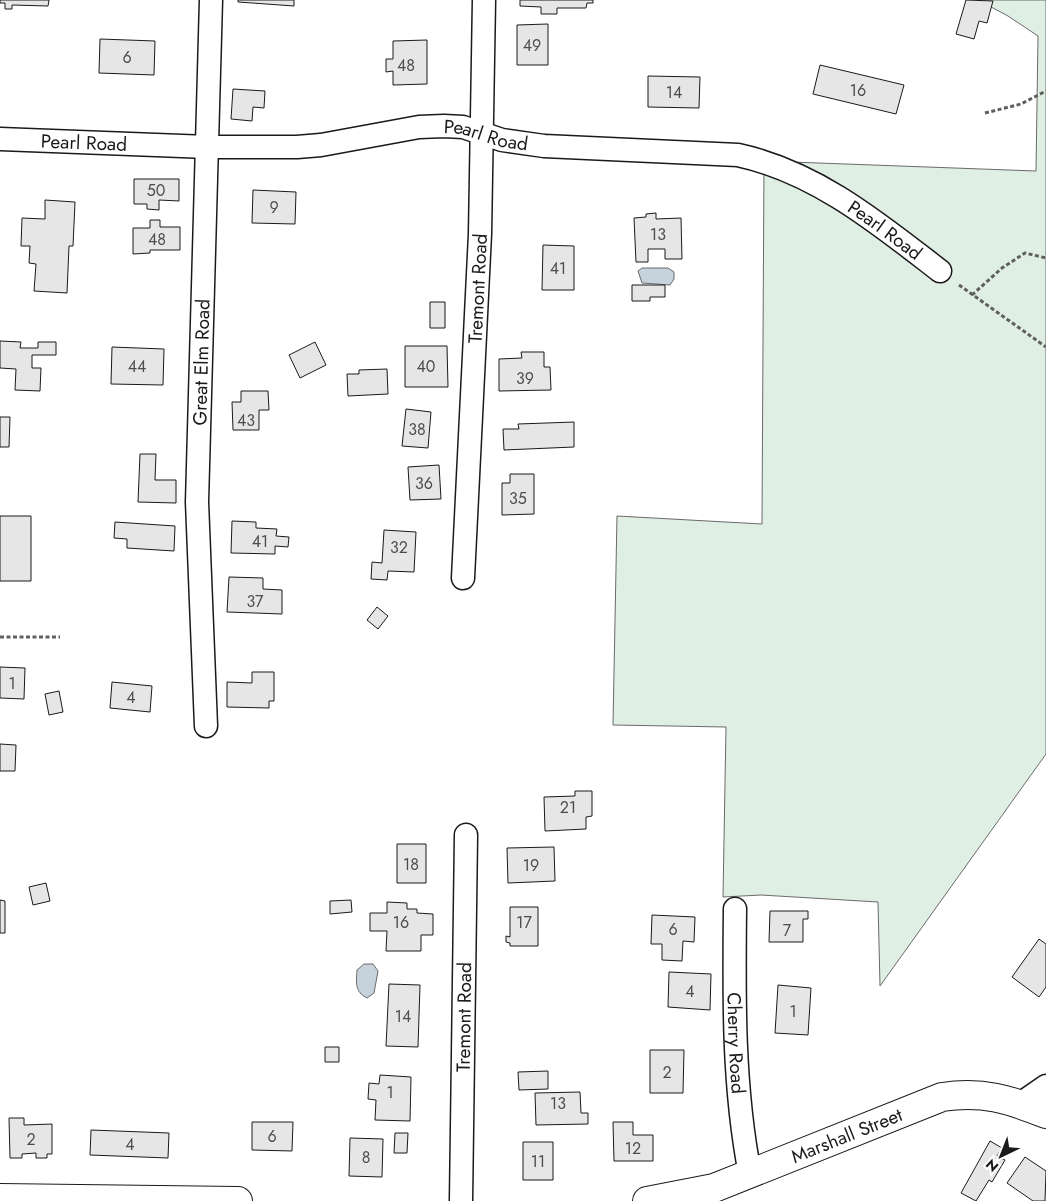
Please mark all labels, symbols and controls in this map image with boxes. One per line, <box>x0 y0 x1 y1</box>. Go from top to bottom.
house number: 49 <box>523 34 541 57</box>
house number: 6 <box>122 46 132 69</box>
house number: 48 <box>397 54 415 77</box>
house number: 16 <box>850 79 866 102</box>
house number: 14 <box>666 81 682 104</box>
street label: Pearl Road <box>443 113 530 158</box>
street label: Pearl Road <box>40 128 128 158</box>
house number: 50 <box>147 179 165 202</box>
street label: Pearl Road <box>842 194 928 266</box>
house number: 9 <box>269 196 279 219</box>
house number: 13 <box>650 223 666 246</box>
house number: 48 <box>148 228 166 251</box>
street label: Tremont Road <box>462 233 494 344</box>
house number: 41 <box>550 257 566 280</box>
street label: Great Elm Road <box>186 299 217 426</box>
house number: 44 <box>128 355 146 378</box>
house number: 40 <box>417 355 435 378</box>
house number: 39 <box>516 367 534 390</box>
house number: 43 <box>237 409 255 432</box>
house number: 38 <box>408 418 426 441</box>
house number: 36 <box>415 472 433 495</box>
house number: 35 <box>509 487 527 510</box>
house number: 41 <box>252 530 268 553</box>
house number: 32 <box>390 536 408 559</box>
house number: 37 <box>247 590 264 613</box>
house number: 1 <box>8 672 16 695</box>
house number: 4 <box>126 686 136 709</box>
house number: 21 <box>560 796 576 819</box>
house number: 18 <box>403 853 419 876</box>
house number: 19 <box>523 854 539 877</box>
house number: 16 <box>393 911 409 934</box>
house number: 17 <box>516 911 532 934</box>
house number: 6 <box>668 918 678 941</box>
house number: 7 <box>783 919 792 942</box>
street label: Tremont Road <box>450 962 478 1072</box>
house number: 4 <box>685 980 695 1003</box>
street label: Cherry Road <box>721 992 752 1095</box>
house number: 1 <box>789 1000 797 1023</box>
house number: 14 <box>395 1005 411 1028</box>
house number: 2 <box>662 1061 672 1084</box>
house number: 1 <box>386 1081 394 1104</box>
house number: 13 <box>550 1092 566 1115</box>
street label: Marshall Street <box>787 1101 907 1170</box>
house number: 6 <box>267 1125 277 1148</box>
house number: 2 <box>26 1128 36 1151</box>
north arrow <box>976 1131 1026 1181</box>
house number: 4 <box>125 1133 135 1156</box>
house number: 12 <box>625 1137 641 1160</box>
house number: 8 <box>362 1146 370 1169</box>
house number: 11 <box>531 1150 545 1173</box>
text: N <box>981 1154 1003 1177</box>

